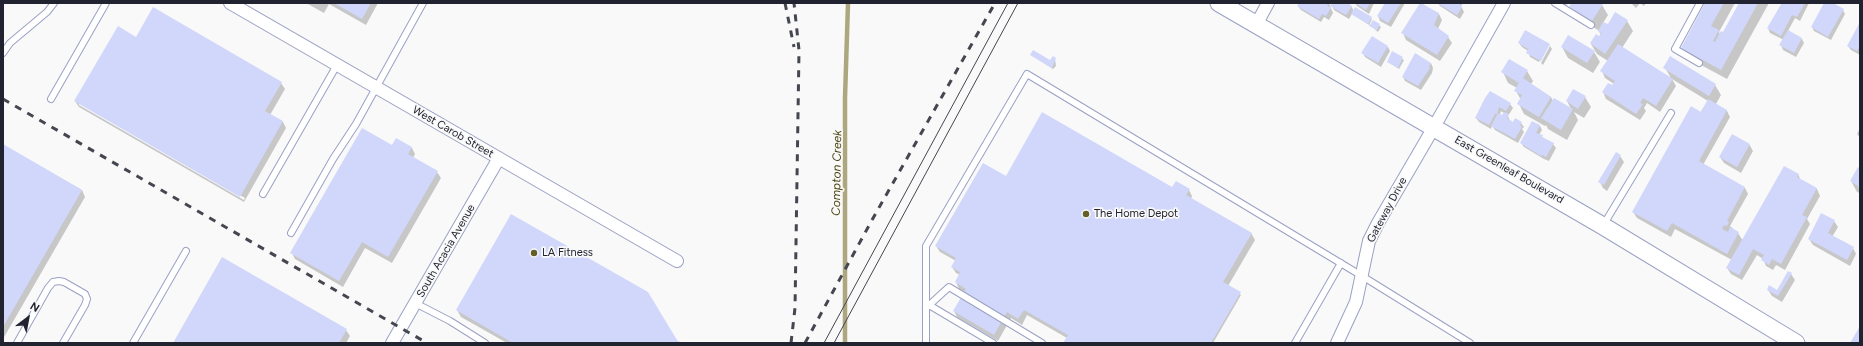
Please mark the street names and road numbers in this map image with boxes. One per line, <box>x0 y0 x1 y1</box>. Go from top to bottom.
street label: West Carob Street <box>410 103 496 161</box>
street label: East Greenleaf Boulevard <box>1452 133 1566 207</box>
street label: Gateway Drive <box>1364 175 1410 245</box>
street label: South Acacia Avenue <box>414 202 478 300</box>

